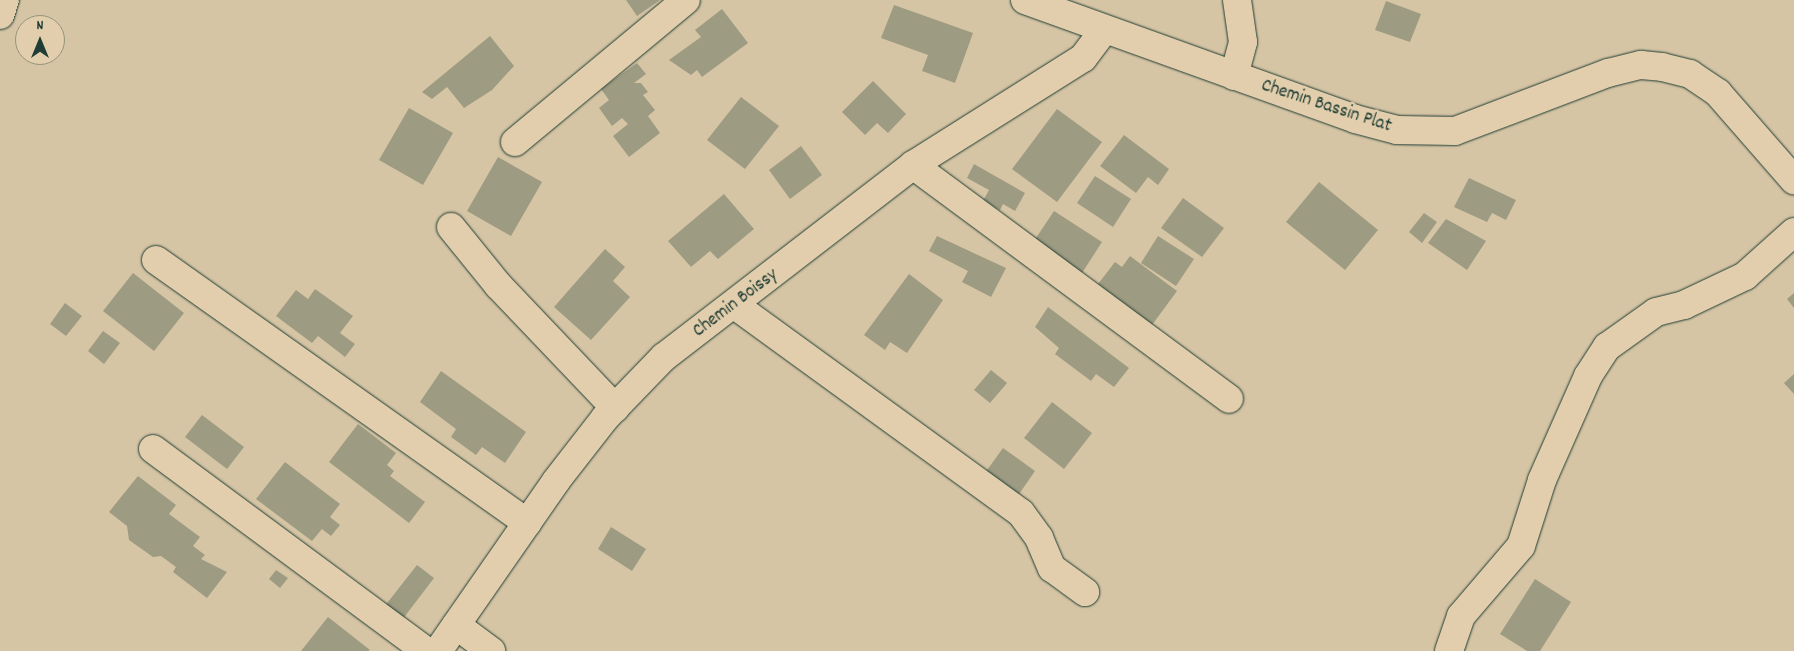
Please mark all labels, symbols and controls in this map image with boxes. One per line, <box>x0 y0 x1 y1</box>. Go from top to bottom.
north arrow <box>15 15 65 65</box>
text: N <box>37 16 43 36</box>
street label: Chemin Bassin Plat <box>1258 75 1394 139</box>
street label: Chemin Boissy <box>689 265 783 343</box>

